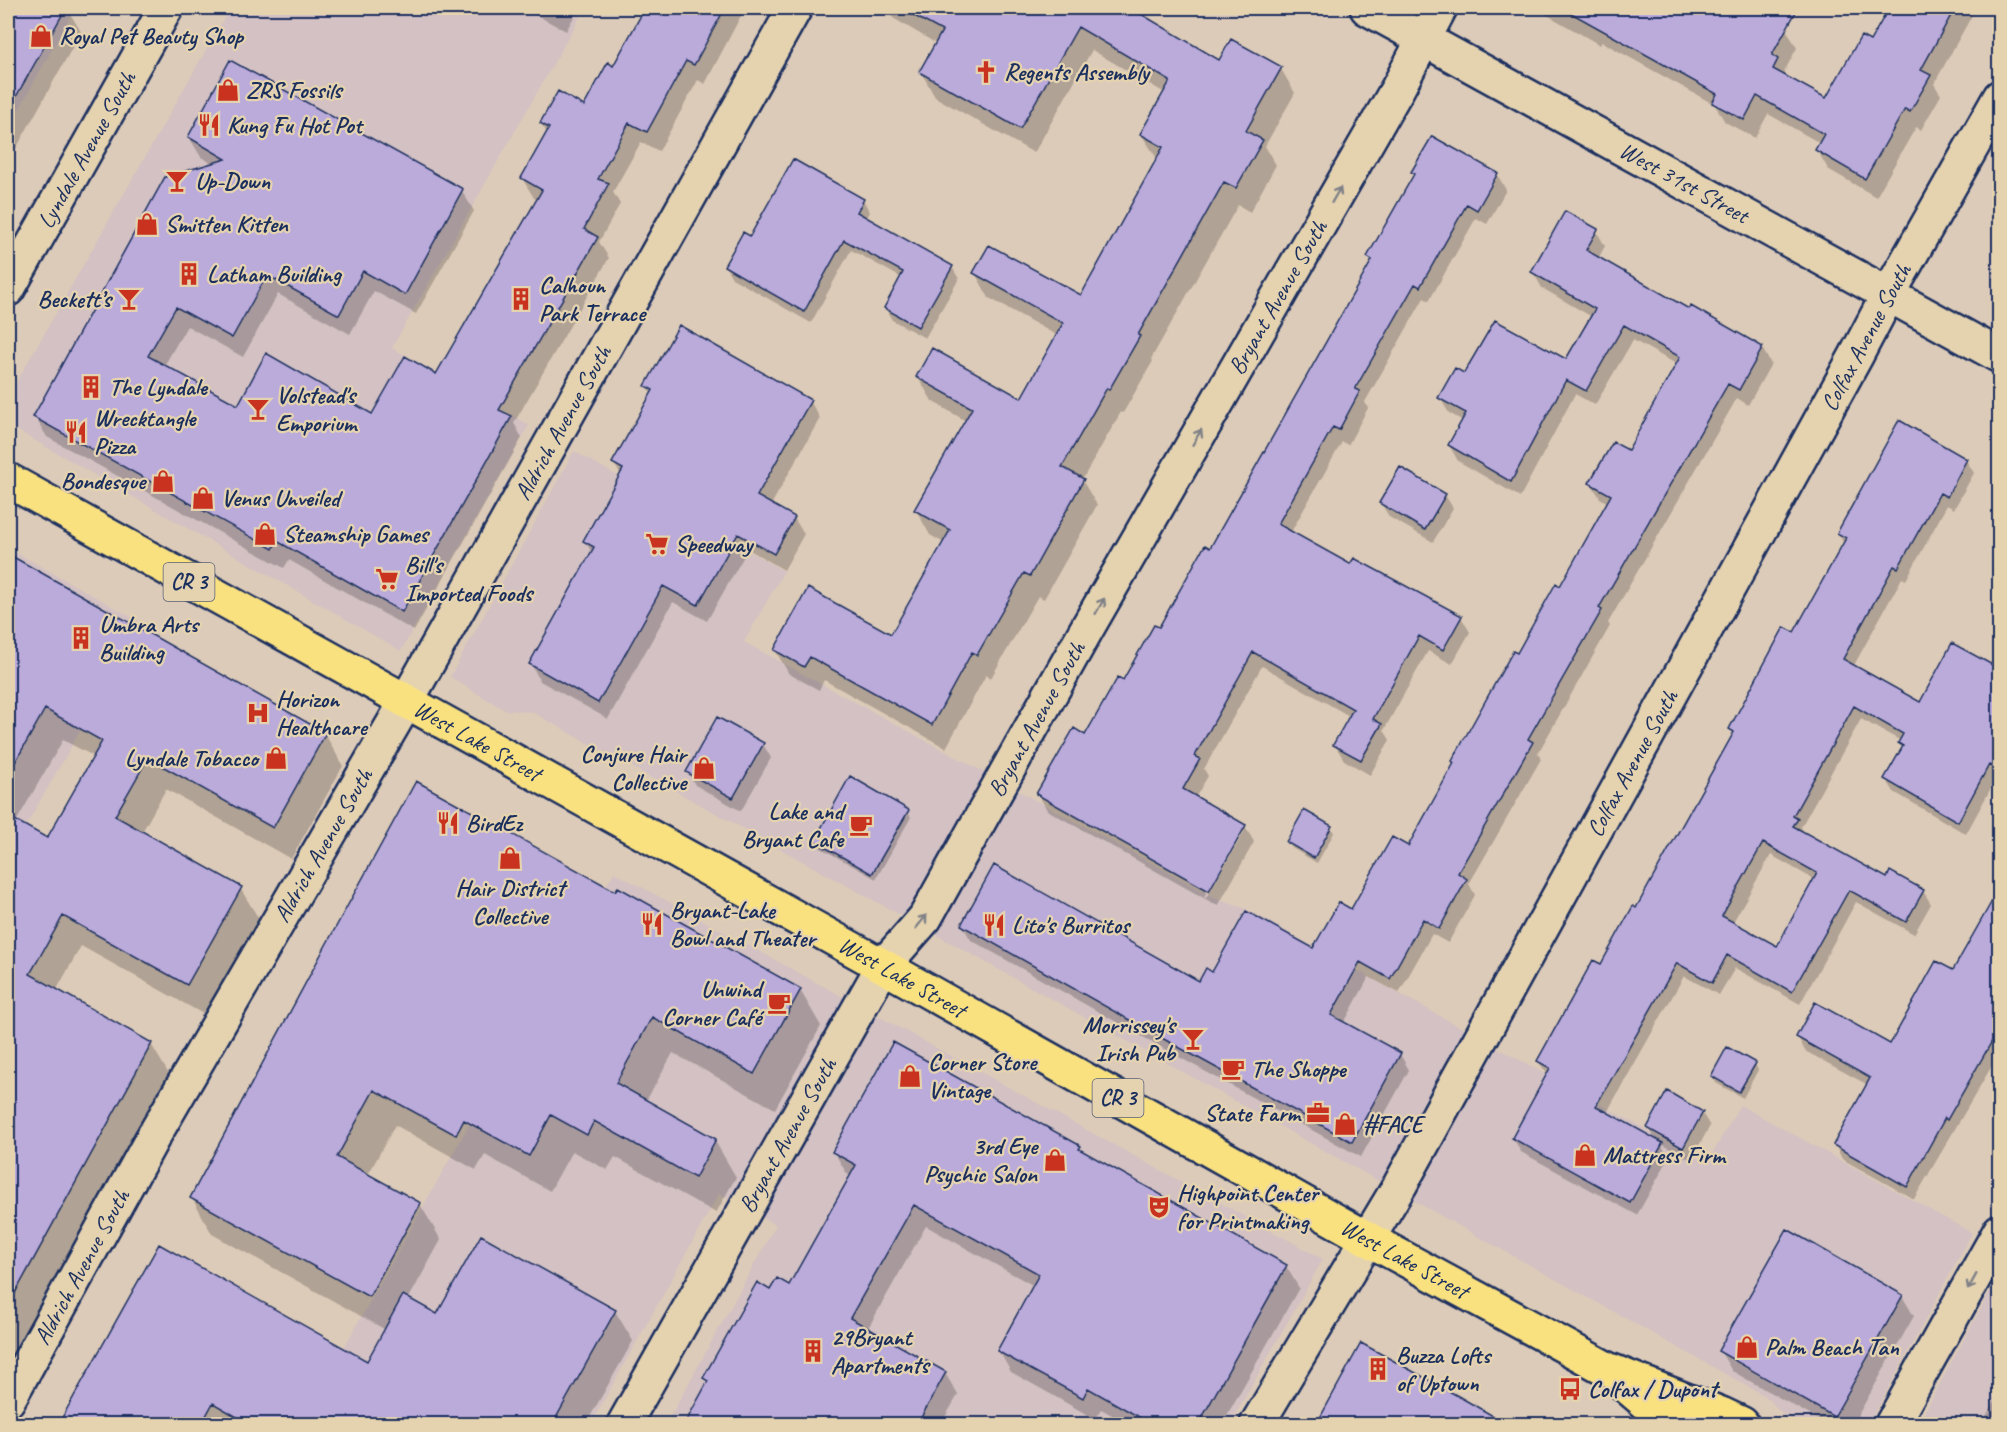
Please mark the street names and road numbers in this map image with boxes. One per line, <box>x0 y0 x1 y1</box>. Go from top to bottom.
street label: Lyndale Avenue South <box>30 65 143 233</box>
street label: West 31st Street <box>1614 135 1756 231</box>
street label: Bryant Avenue South <box>1221 214 1334 380</box>
street label: Colfax Avenue South <box>1814 257 1918 416</box>
street label: Aldrich Avenue South <box>507 339 619 505</box>
road number: CR 3 <box>164 563 214 601</box>
street label: Bryant Avenue South <box>981 635 1092 802</box>
street label: Colfax Avenue South <box>1580 683 1685 842</box>
street label: West Lake Street <box>409 693 549 790</box>
street label: Aldrich Avenue South <box>266 762 380 927</box>
street label: West Lake Street <box>833 929 974 1026</box>
street label: Bryant Avenue South <box>732 1051 844 1218</box>
road number: CR 3 <box>1092 1079 1144 1117</box>
street label: Aldrich Avenue South <box>27 1183 137 1350</box>
street label: West Lake Street <box>1335 1212 1476 1307</box>

